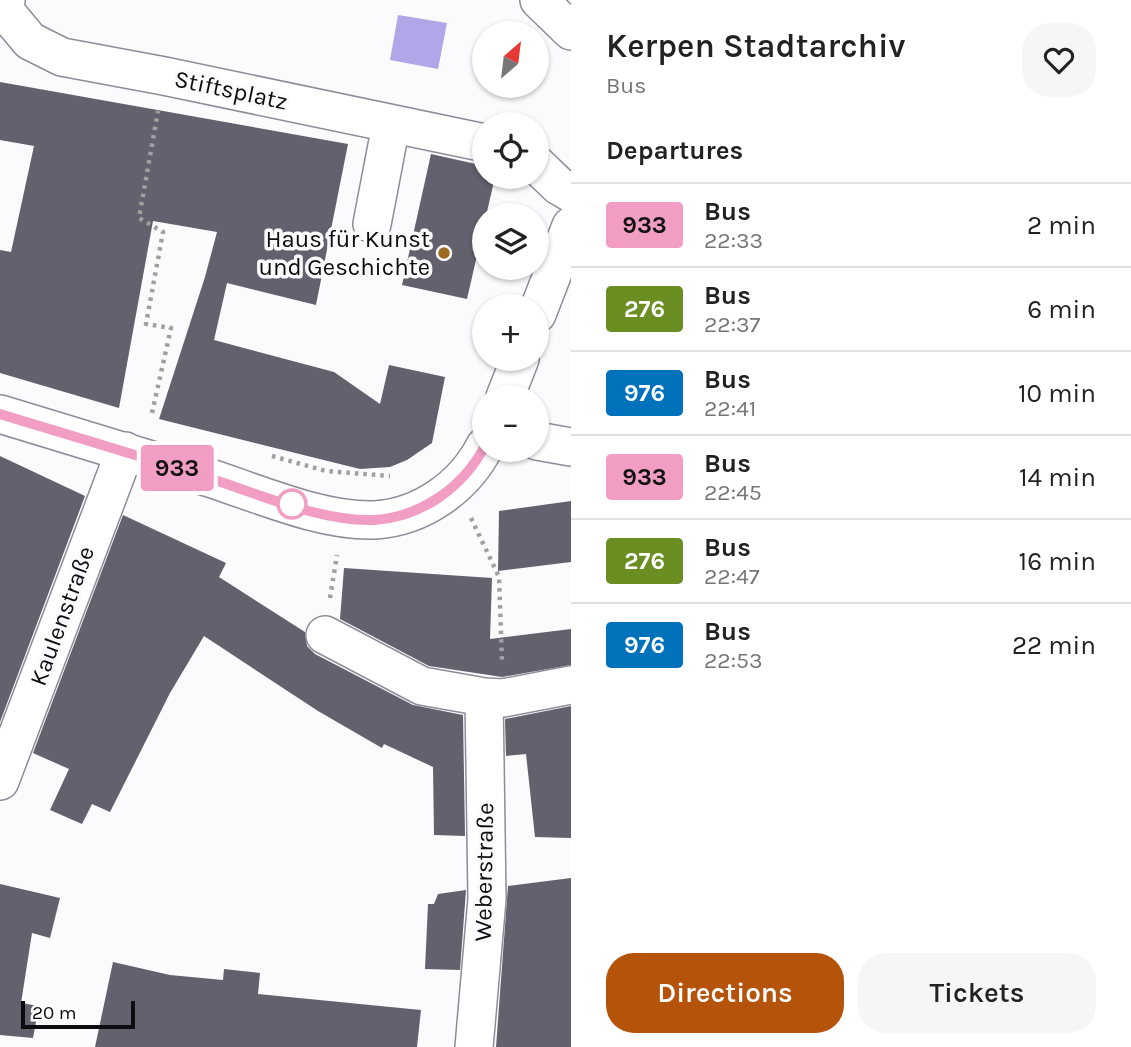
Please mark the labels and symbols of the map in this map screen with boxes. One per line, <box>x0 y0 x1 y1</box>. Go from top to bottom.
north arrow <box>472 21 550 98</box>
street label: Stiftsplatz <box>172 64 290 116</box>
place label: Haus für Kunst und Geschichte <box>258 225 430 281</box>
marker: Haus für Kunst und Geschichte <box>436 245 452 261</box>
line badge: 933 <box>137 445 217 491</box>
unlabelled marker <box>277 489 307 519</box>
street label: Kaulenstraße <box>24 542 100 690</box>
street label: Weberstraße <box>469 802 499 942</box>
scale bar <box>21 998 135 1030</box>

